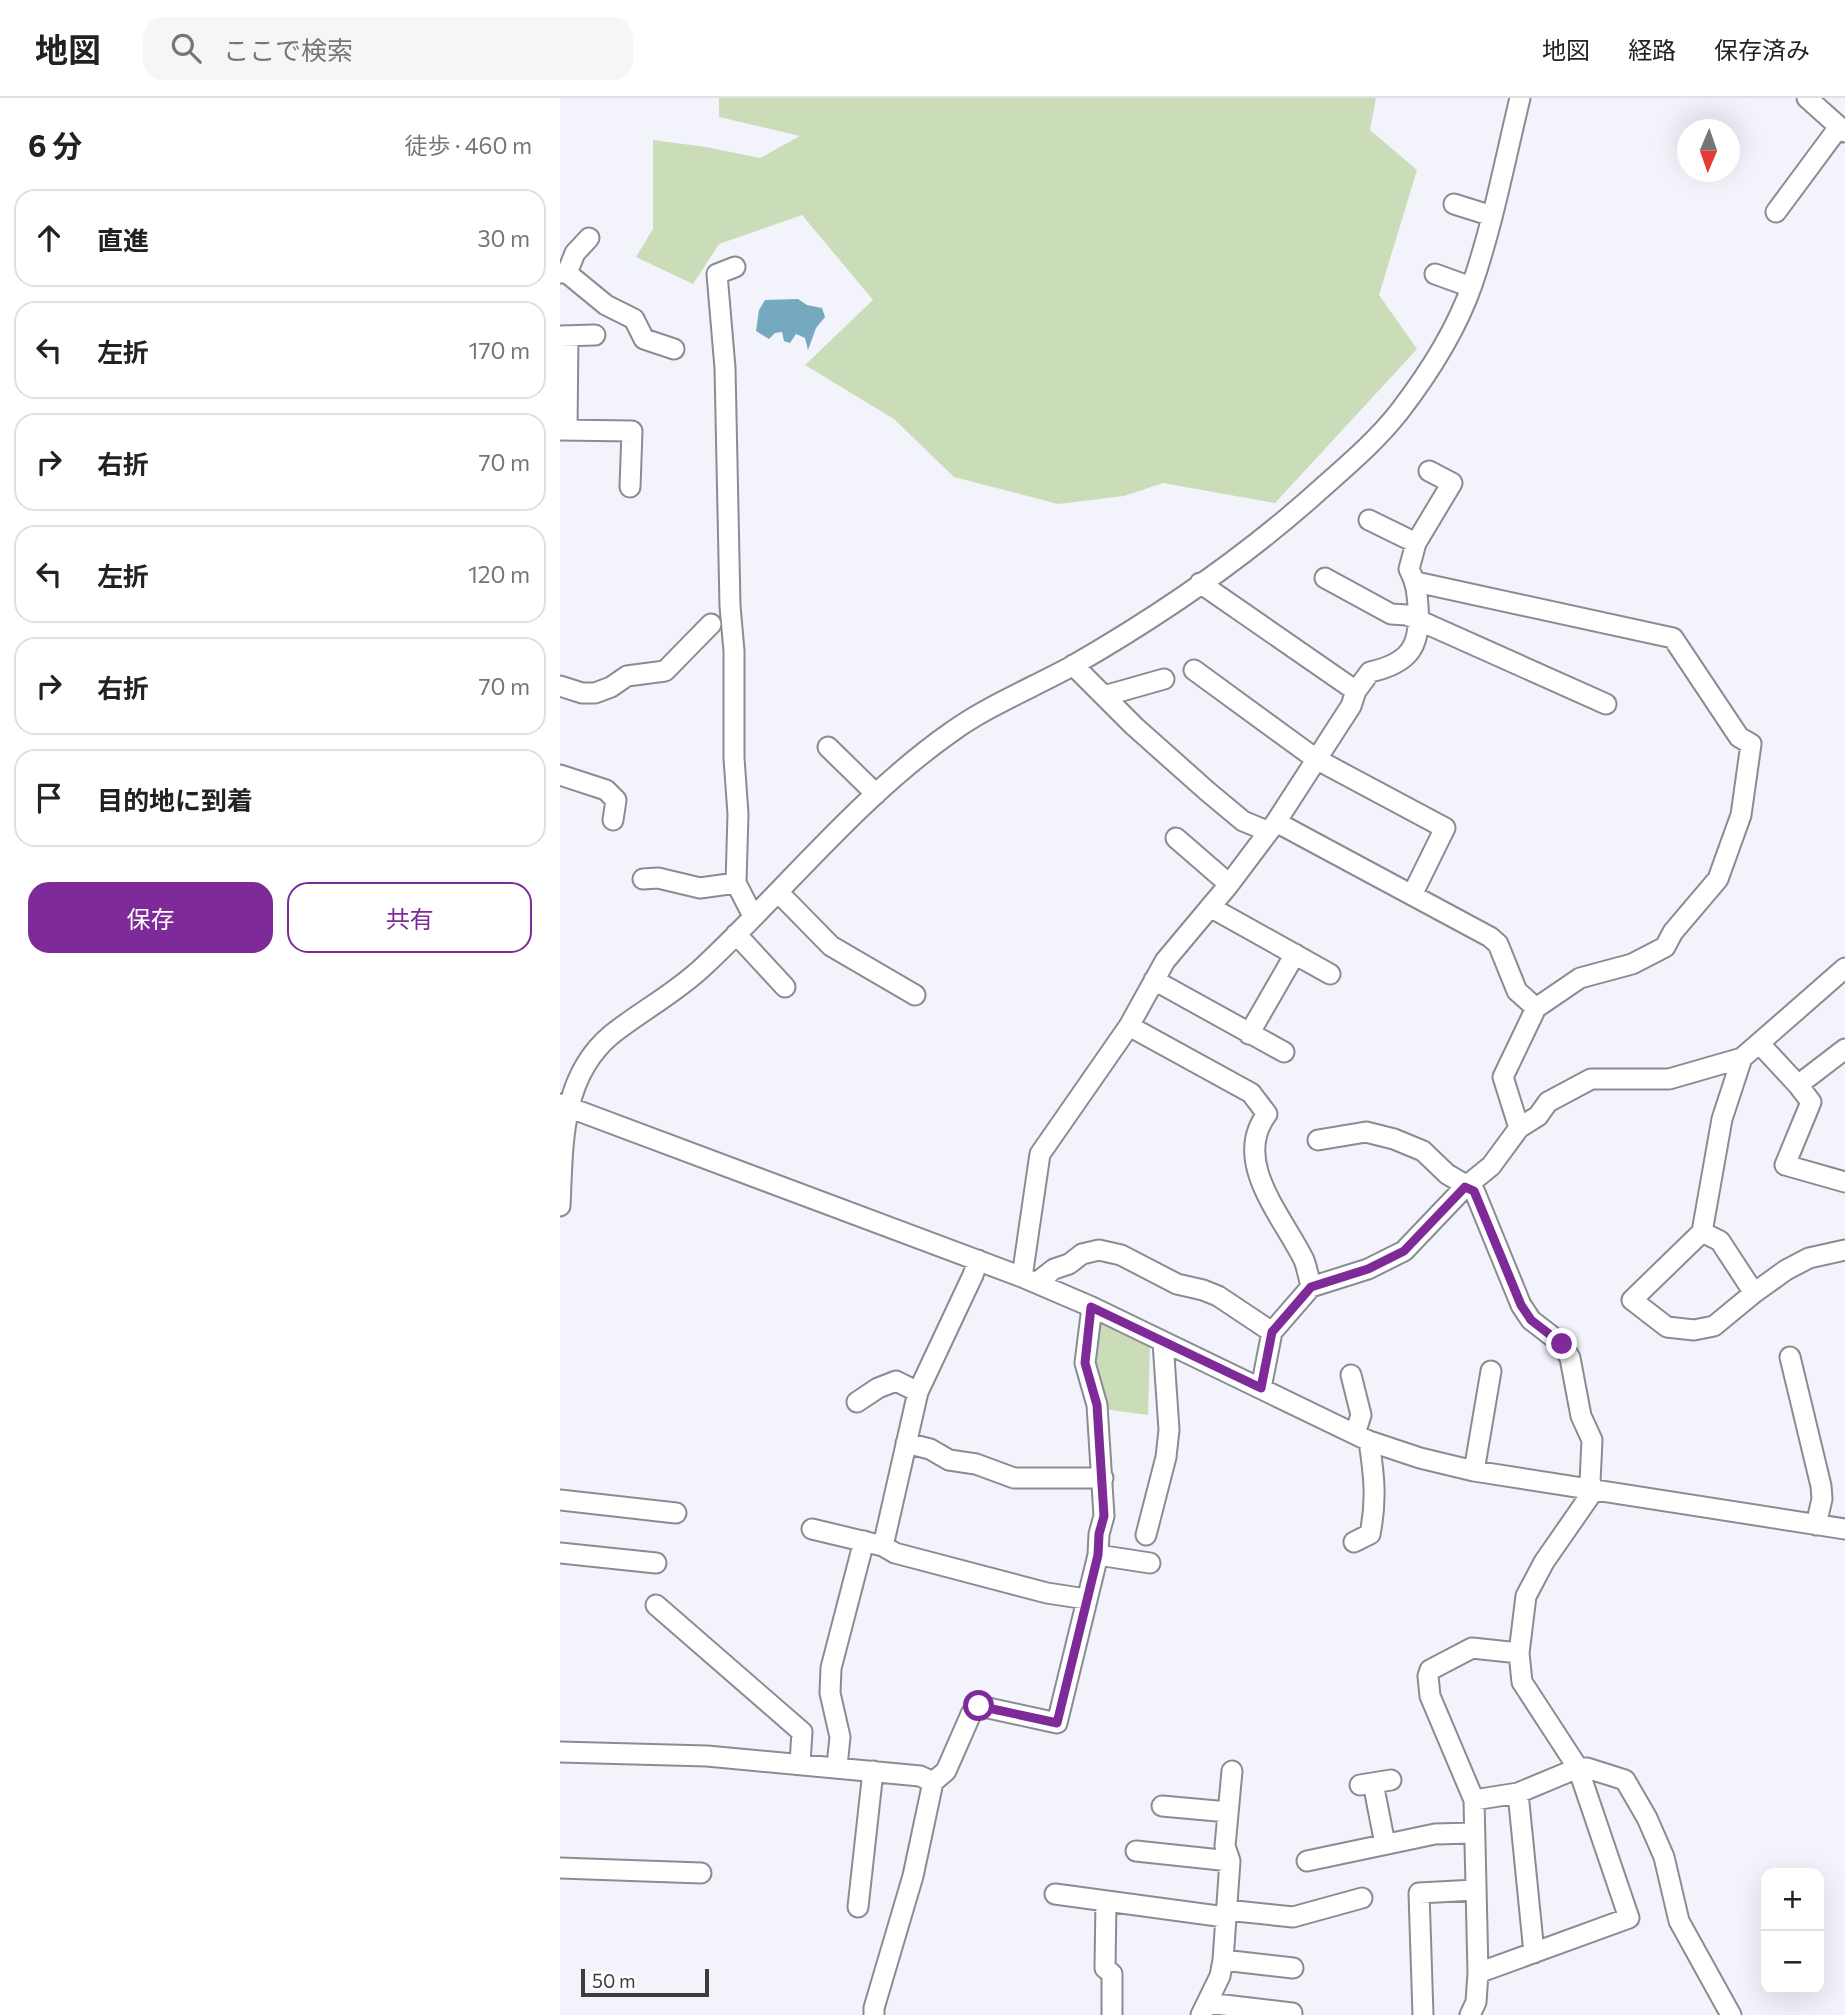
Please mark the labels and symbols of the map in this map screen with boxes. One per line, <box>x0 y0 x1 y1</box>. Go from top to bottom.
north arrow <box>1677 119 1740 182</box>
route end <box>1546 1328 1577 1359</box>
route start <box>963 1690 994 1721</box>
scale bar <box>581 1966 709 1998</box>

